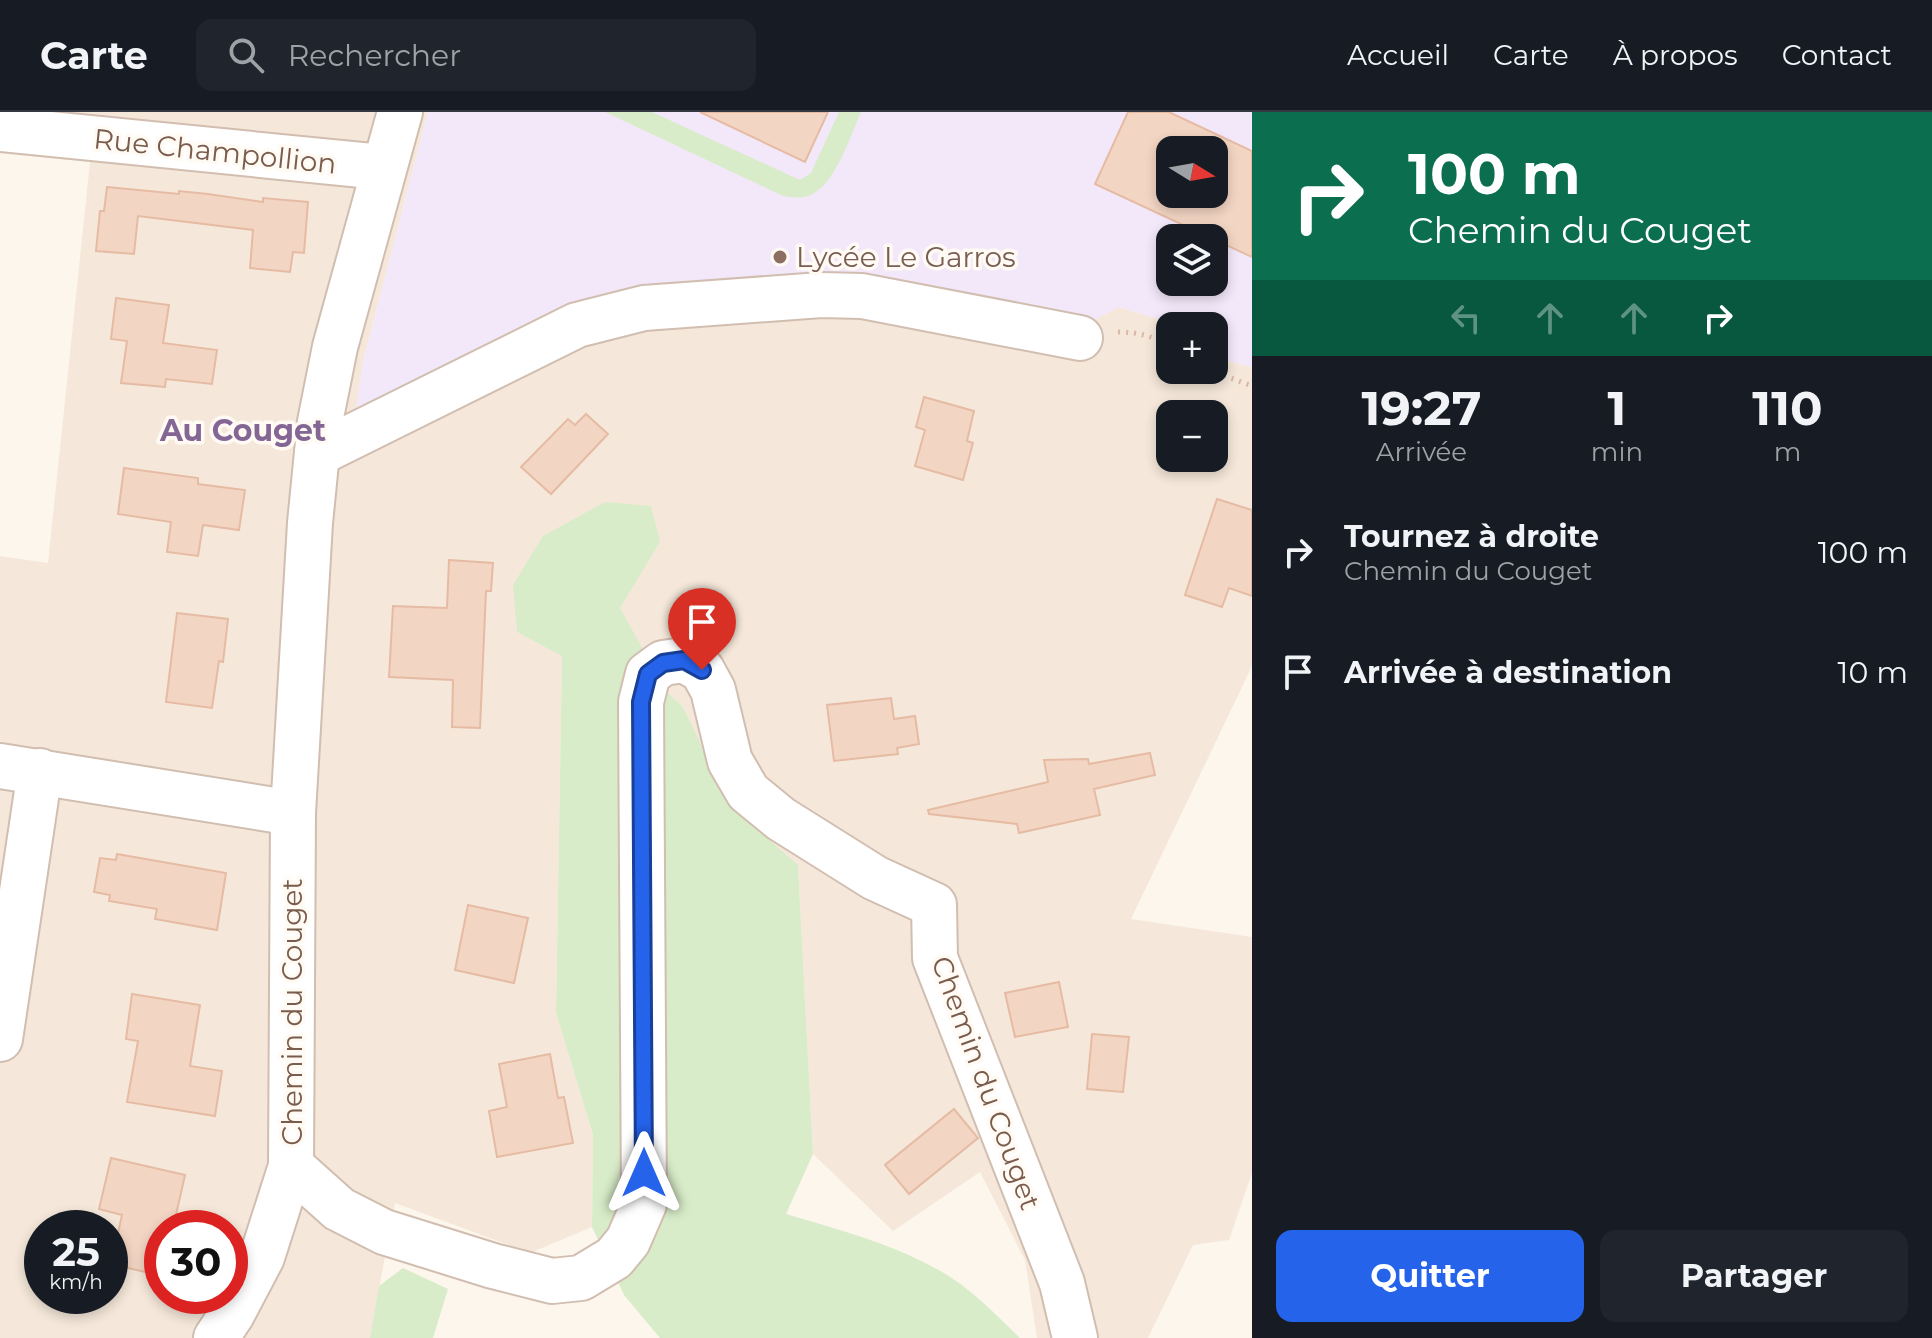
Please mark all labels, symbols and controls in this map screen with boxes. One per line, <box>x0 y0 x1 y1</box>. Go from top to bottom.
search box <box>196 19 756 91</box>
text: Carte <box>40 32 148 79</box>
icon: search <box>224 33 268 77</box>
text: Rechercher <box>288 37 461 74</box>
text: Accueil <box>1347 38 1449 72</box>
text: Carte <box>1493 38 1569 72</box>
text: À propos <box>1613 38 1738 72</box>
text: Contact <box>1782 38 1892 72</box>
street label: Rue Champollion <box>92 121 338 181</box>
north arrow <box>1156 136 1228 208</box>
map controls <box>1156 136 1228 472</box>
text: 100 m <box>1408 140 1581 208</box>
icon: right <box>1276 144 1380 248</box>
text: Chemin du Couget <box>1408 208 1752 252</box>
button: layers <box>1156 224 1228 296</box>
place label: Lycée Le Garros <box>796 240 1016 274</box>
marker: Lycée Le Garros <box>771 248 789 266</box>
icon: left <box>1444 296 1488 340</box>
icon: ahead <box>1528 296 1572 340</box>
icon: ahead <box>1612 296 1656 340</box>
icon: right <box>1696 296 1740 340</box>
button: + <box>1156 312 1228 384</box>
text: 19:27 <box>1361 379 1481 437</box>
text: 1 <box>1607 379 1626 437</box>
text: 110 <box>1752 379 1823 437</box>
button: − <box>1156 400 1228 472</box>
district label: Au Couget <box>159 412 326 449</box>
text: Arrivée <box>1376 436 1467 468</box>
text: min <box>1591 436 1643 468</box>
text: m <box>1774 436 1801 468</box>
text: Tournez à droite <box>1344 518 1599 555</box>
icon: right <box>1276 530 1320 574</box>
text: 100 m <box>1818 534 1908 571</box>
text: Chemin du Couget <box>1344 555 1592 587</box>
pin <box>668 588 736 670</box>
icon: arrive <box>680 600 724 644</box>
icon: arrive <box>1276 650 1320 694</box>
text: Arrivée à destination <box>1344 654 1672 691</box>
text: 10 m <box>1838 654 1908 691</box>
street label: Chemin du Couget <box>275 878 309 1146</box>
street label: Chemin du Couget <box>924 952 1048 1214</box>
position arrow <box>602 1131 686 1215</box>
speed limit sign: 30 <box>144 1210 248 1314</box>
text: 25 <box>52 1227 100 1276</box>
button: Quitter <box>1276 1230 1584 1322</box>
button: Partager <box>1600 1230 1908 1322</box>
text: km/h <box>49 1270 103 1294</box>

